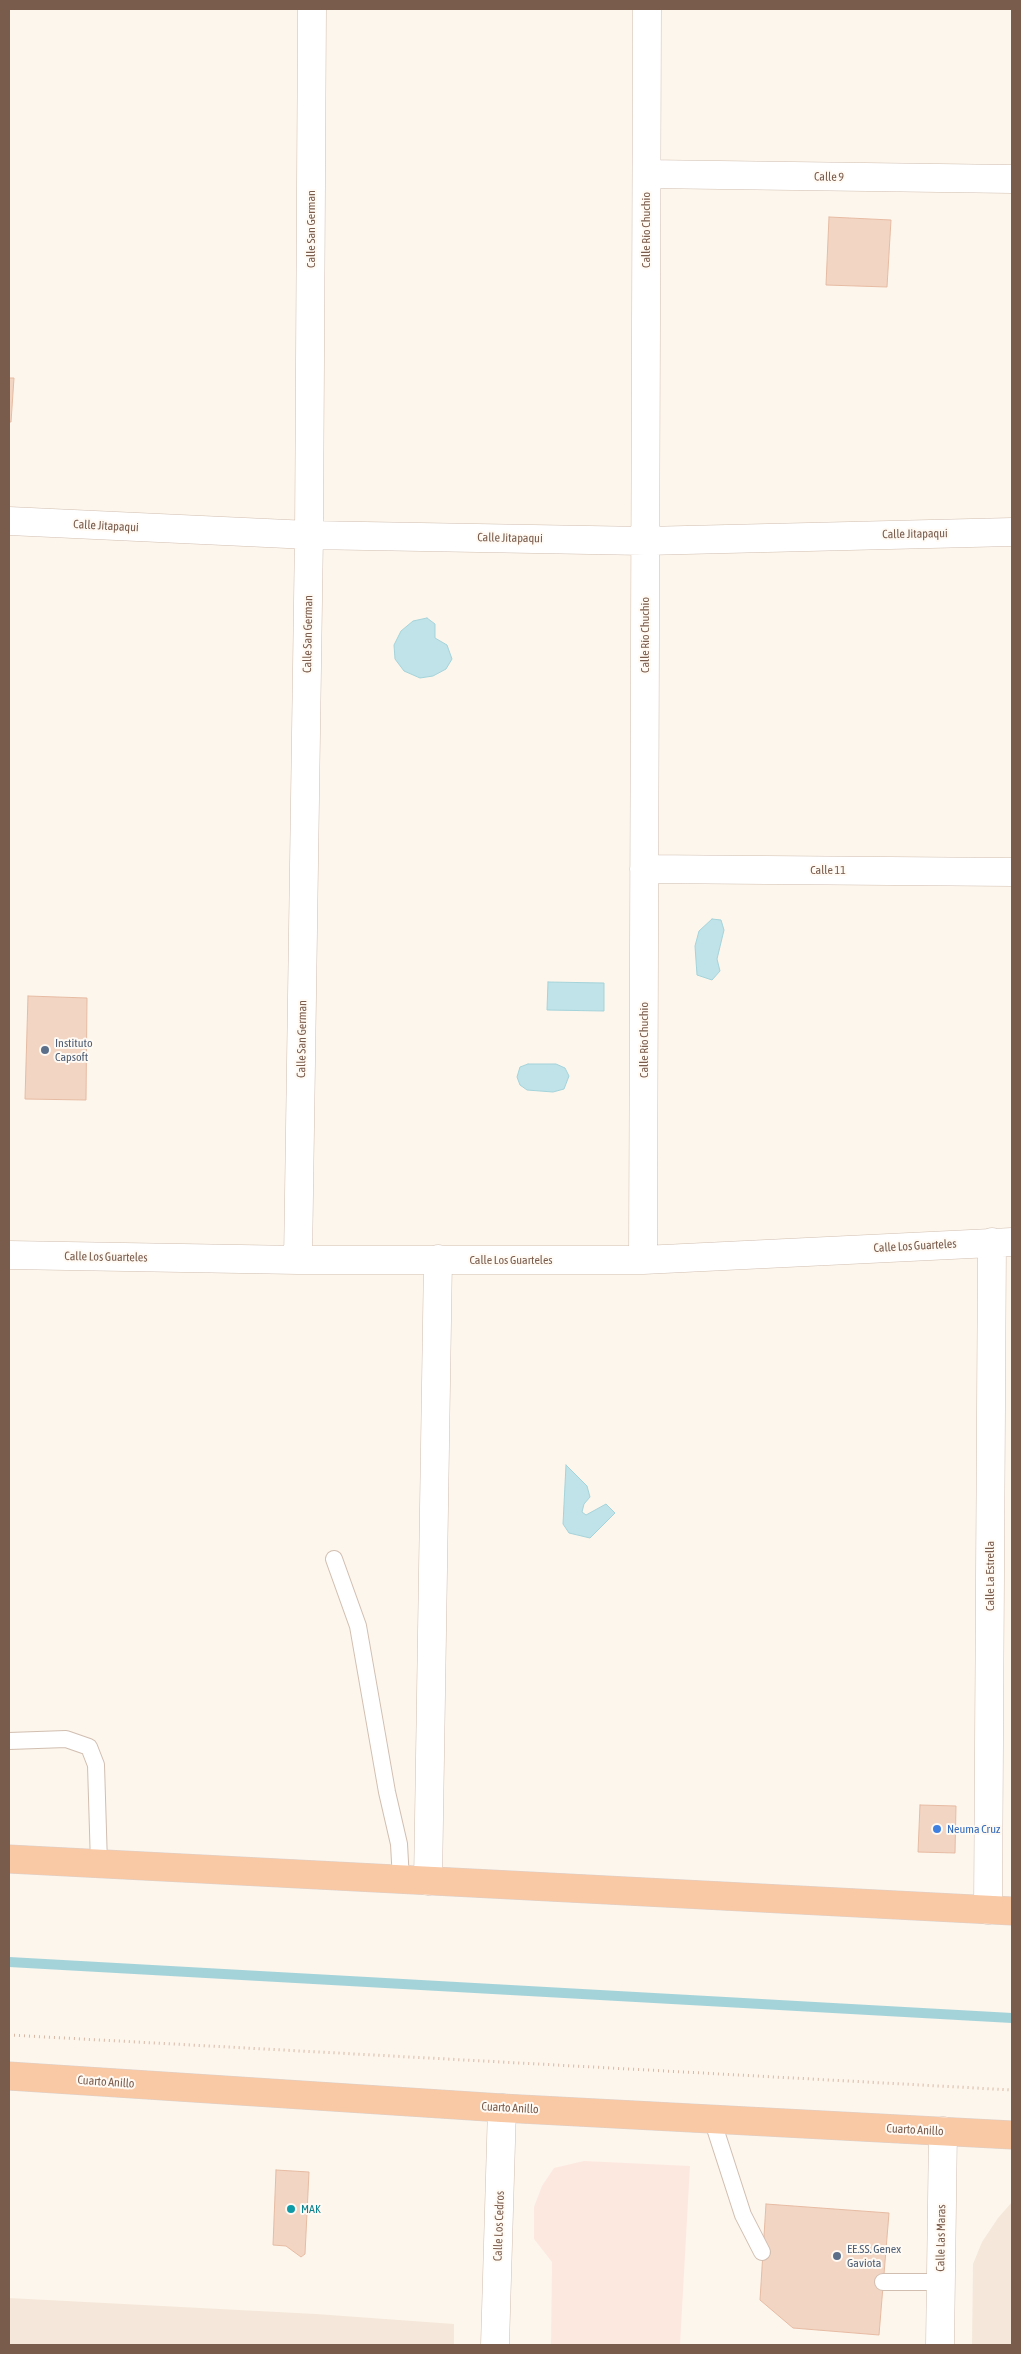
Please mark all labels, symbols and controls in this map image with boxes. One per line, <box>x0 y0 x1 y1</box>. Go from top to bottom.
street label: Calle 9 <box>814 170 844 184</box>
street label: Calle San German <box>304 190 318 268</box>
street label: Calle Río Chuchio <box>639 192 653 268</box>
street label: Calle Jitapaqui <box>73 517 139 535</box>
street label: Calle Jitapaqui <box>882 526 948 542</box>
street label: Calle Jitapaqui <box>477 530 543 546</box>
street label: Calle San German <box>300 595 316 673</box>
street label: Calle Río Chuchio <box>638 597 652 673</box>
street label: Calle 11 <box>810 863 846 877</box>
street label: Calle San German <box>294 1000 310 1078</box>
street label: Calle Río Chuchio <box>637 1002 651 1078</box>
place label: Instituto Capsoft <box>55 1036 93 1064</box>
marker: Instituto Capsoft <box>39 1044 51 1056</box>
street label: Calle Los Guarteles <box>873 1237 957 1255</box>
street label: Calle Los Guarteles <box>64 1249 148 1265</box>
street label: Calle Los Guarteles <box>469 1253 553 1267</box>
street label: Calle La Estrella <box>983 1541 997 1611</box>
place label: Neuma Cruz <box>947 1822 1000 1836</box>
marker: Neuma Cruz <box>931 1823 943 1835</box>
street label: Cuarto Anillo <box>77 2073 135 2091</box>
street label: Cuarto Anillo <box>481 2099 539 2117</box>
street label: Cuarto Anillo <box>886 2121 944 2139</box>
street label: Calle Los Cedros <box>491 2191 507 2261</box>
place label: MAK <box>301 2202 321 2216</box>
marker: MAK <box>285 2203 297 2215</box>
street label: Calle Las Maras <box>933 2204 949 2272</box>
place label: EE.SS. Genex Gaviota <box>847 2242 901 2270</box>
marker: EE.SS. Genex Gaviota <box>831 2250 843 2262</box>

